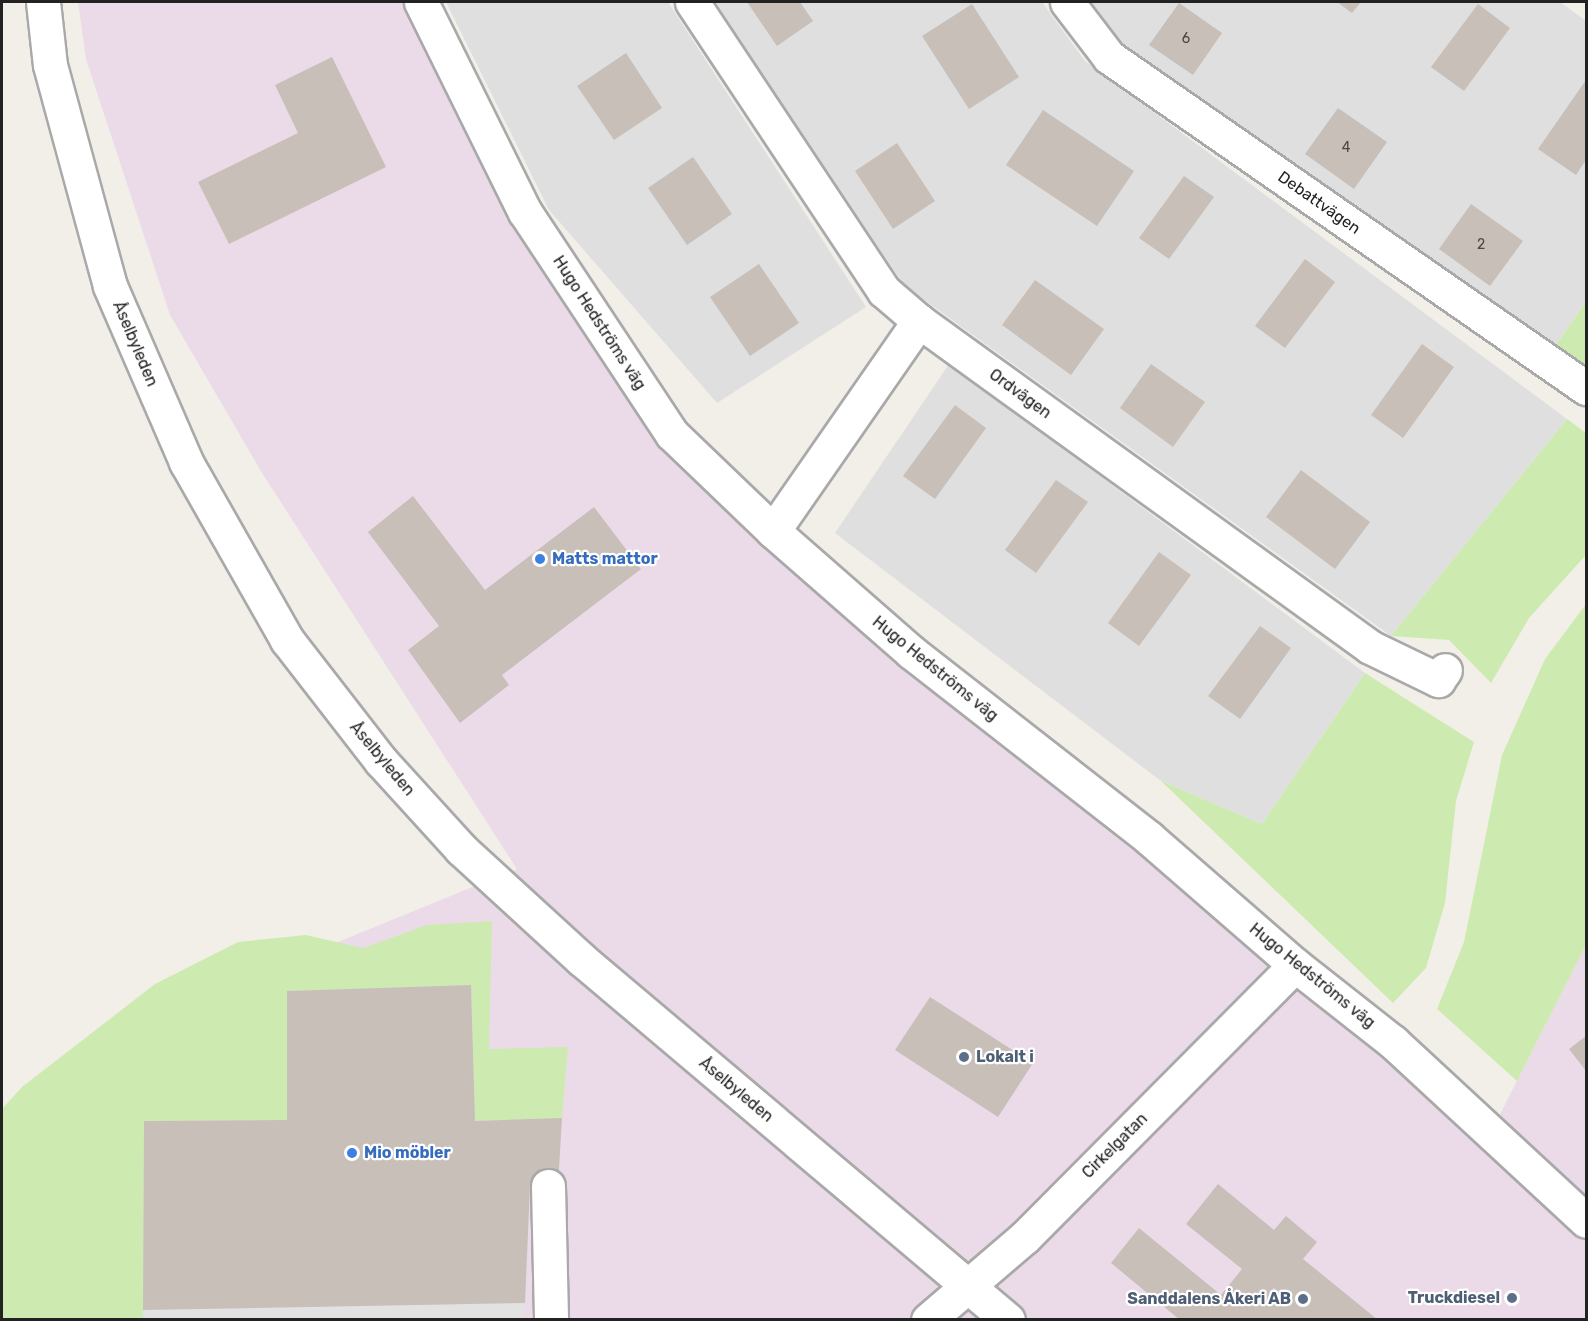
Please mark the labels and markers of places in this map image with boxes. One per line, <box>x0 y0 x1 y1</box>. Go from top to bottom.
place label: Matts mattor <box>552 549 658 569</box>
marker: Matts mattor <box>533 552 547 566</box>
place label: Lokalt i <box>976 1047 1034 1067</box>
marker: Lokalt i <box>957 1050 971 1064</box>
place label: Mio möbler <box>364 1143 451 1163</box>
marker: Mio möbler <box>345 1146 359 1160</box>
place label: Truckdiesel <box>1408 1288 1500 1308</box>
place label: Sanddalens Åkeri AB <box>1126 1289 1291 1309</box>
marker: Truckdiesel <box>1505 1291 1519 1305</box>
marker: Sanddalens Åkeri AB <box>1296 1292 1310 1306</box>

